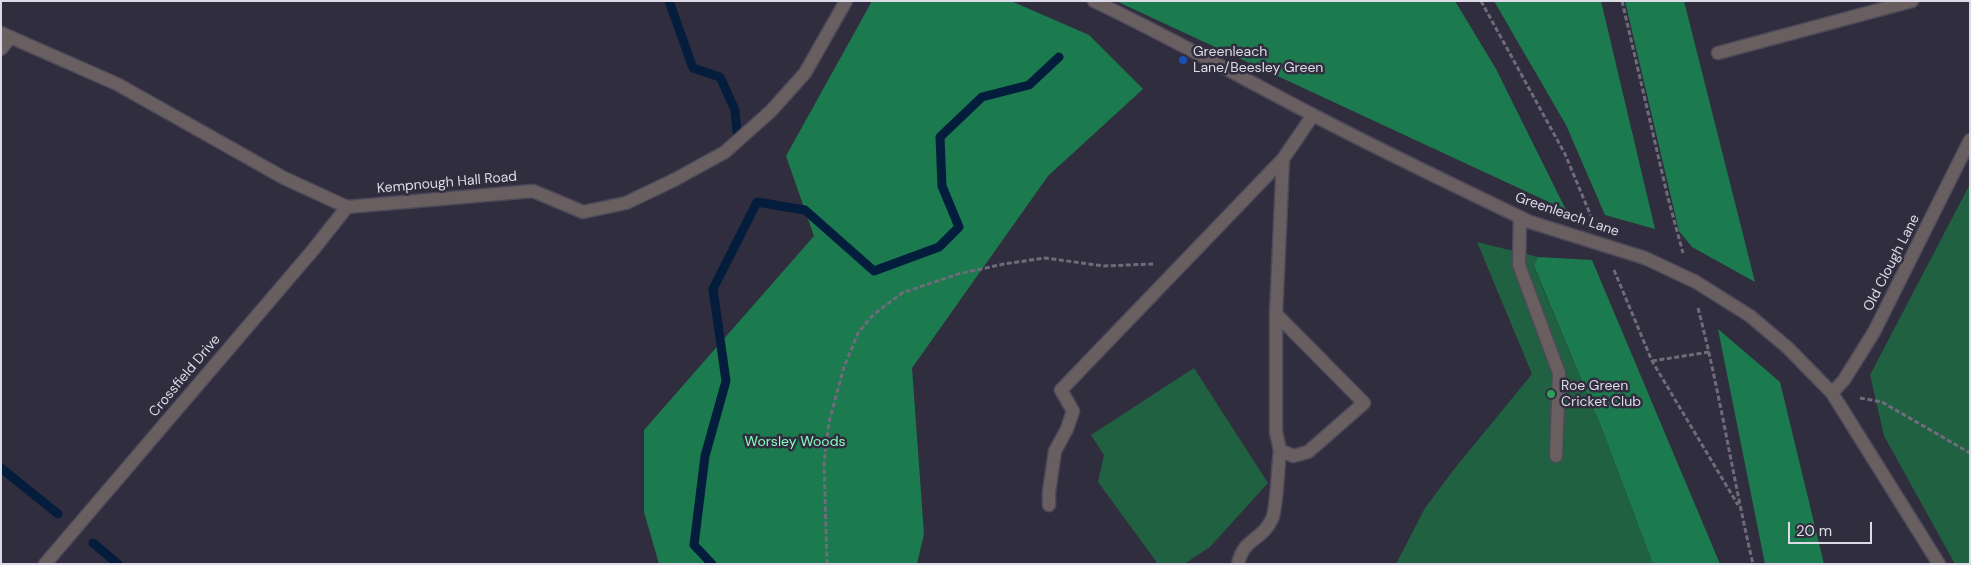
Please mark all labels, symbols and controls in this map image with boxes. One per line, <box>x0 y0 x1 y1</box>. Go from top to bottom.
place label: Greenleach Lane/Beesley Green <box>1193 44 1323 76</box>
marker: Greenleach Lane/Beesley Green <box>1177 54 1189 66</box>
street label: Kempnough Hall Road <box>376 169 518 197</box>
street label: Greenleach Lane <box>1513 189 1621 241</box>
street label: Old Clough Lane <box>1860 212 1924 314</box>
street label: Crossfield Drive <box>146 332 224 420</box>
place label: Roe Green Cricket Club <box>1561 378 1641 411</box>
marker: Roe Green Cricket Club <box>1545 388 1557 400</box>
park label: Worsley Woods <box>745 434 845 450</box>
scale bar <box>1791 512 1875 544</box>
text: 20 m <box>1796 521 1832 541</box>

